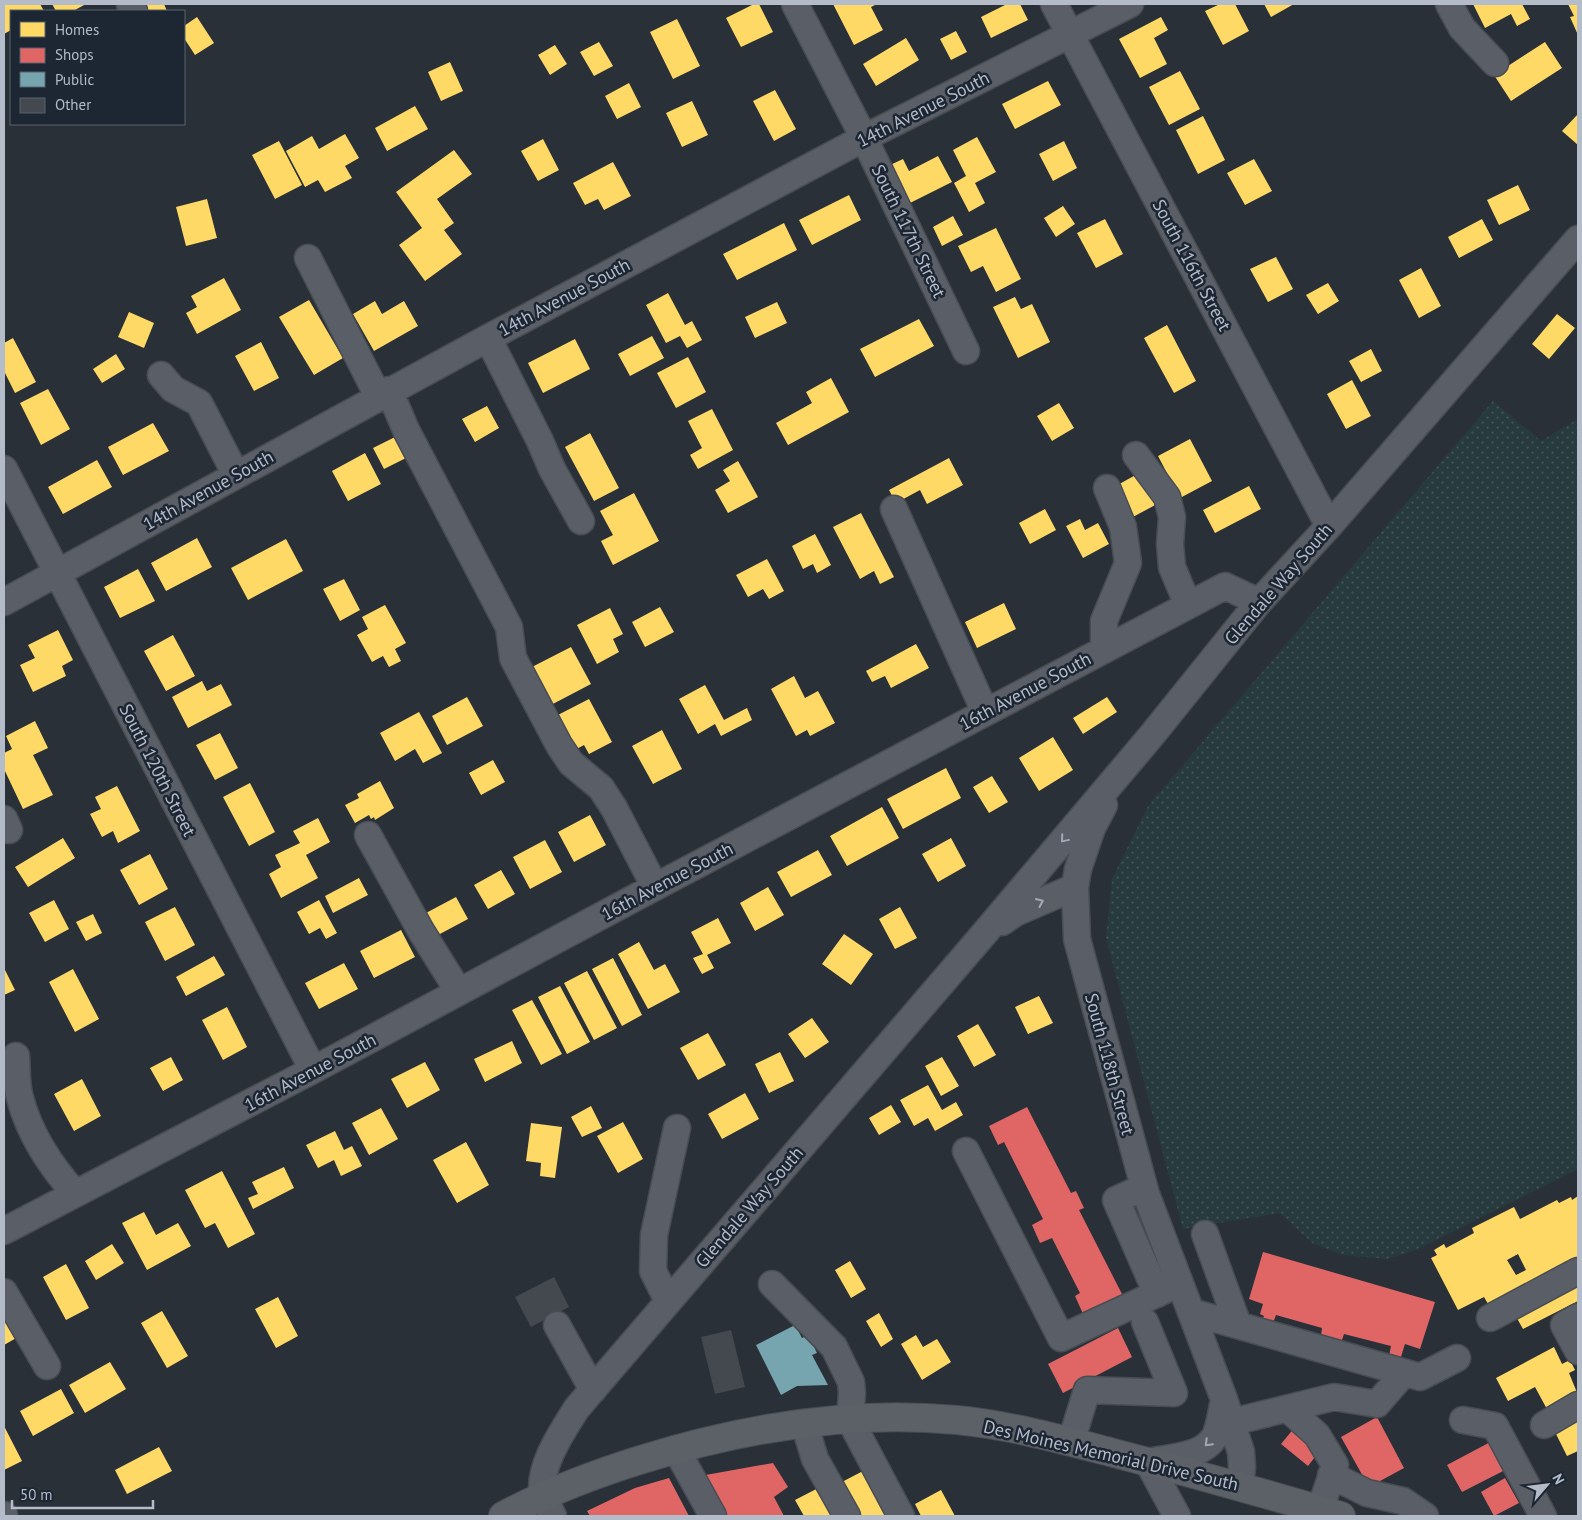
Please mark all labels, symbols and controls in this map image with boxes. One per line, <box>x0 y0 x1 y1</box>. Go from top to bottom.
legend <box>10 10 185 125</box>
text: Homes <box>55 20 99 39</box>
text: Shops <box>55 45 94 64</box>
street label: 14th Avenue South <box>853 66 993 152</box>
text: Public <box>55 70 94 89</box>
text: Other <box>55 95 91 114</box>
street label: South 117th Street <box>867 161 951 301</box>
street label: South 116th Street <box>1148 195 1236 335</box>
street label: 14th Avenue South <box>494 253 634 341</box>
street label: 14th Avenue South <box>139 445 277 535</box>
street label: Glendale Way South <box>1219 519 1337 649</box>
street label: 16th Avenue South <box>955 647 1095 735</box>
street label: South 120th Street <box>115 700 201 840</box>
one-way arrow <box>1060 834 1069 843</box>
street label: 16th Avenue South <box>597 837 737 925</box>
one-way arrow <box>1035 898 1044 909</box>
street label: South 118th Street <box>1080 991 1140 1137</box>
street label: 16th Avenue South <box>240 1028 380 1116</box>
street label: Glendale Way South <box>690 1142 808 1272</box>
street label: Des Moines Memorial Drive South <box>981 1414 1241 1496</box>
one-way arrow <box>1205 1437 1214 1446</box>
north arrow <box>1522 1460 1572 1510</box>
text: N <box>1548 1471 1569 1487</box>
scale bar <box>12 1478 154 1510</box>
text: 50 m <box>20 1485 53 1504</box>

